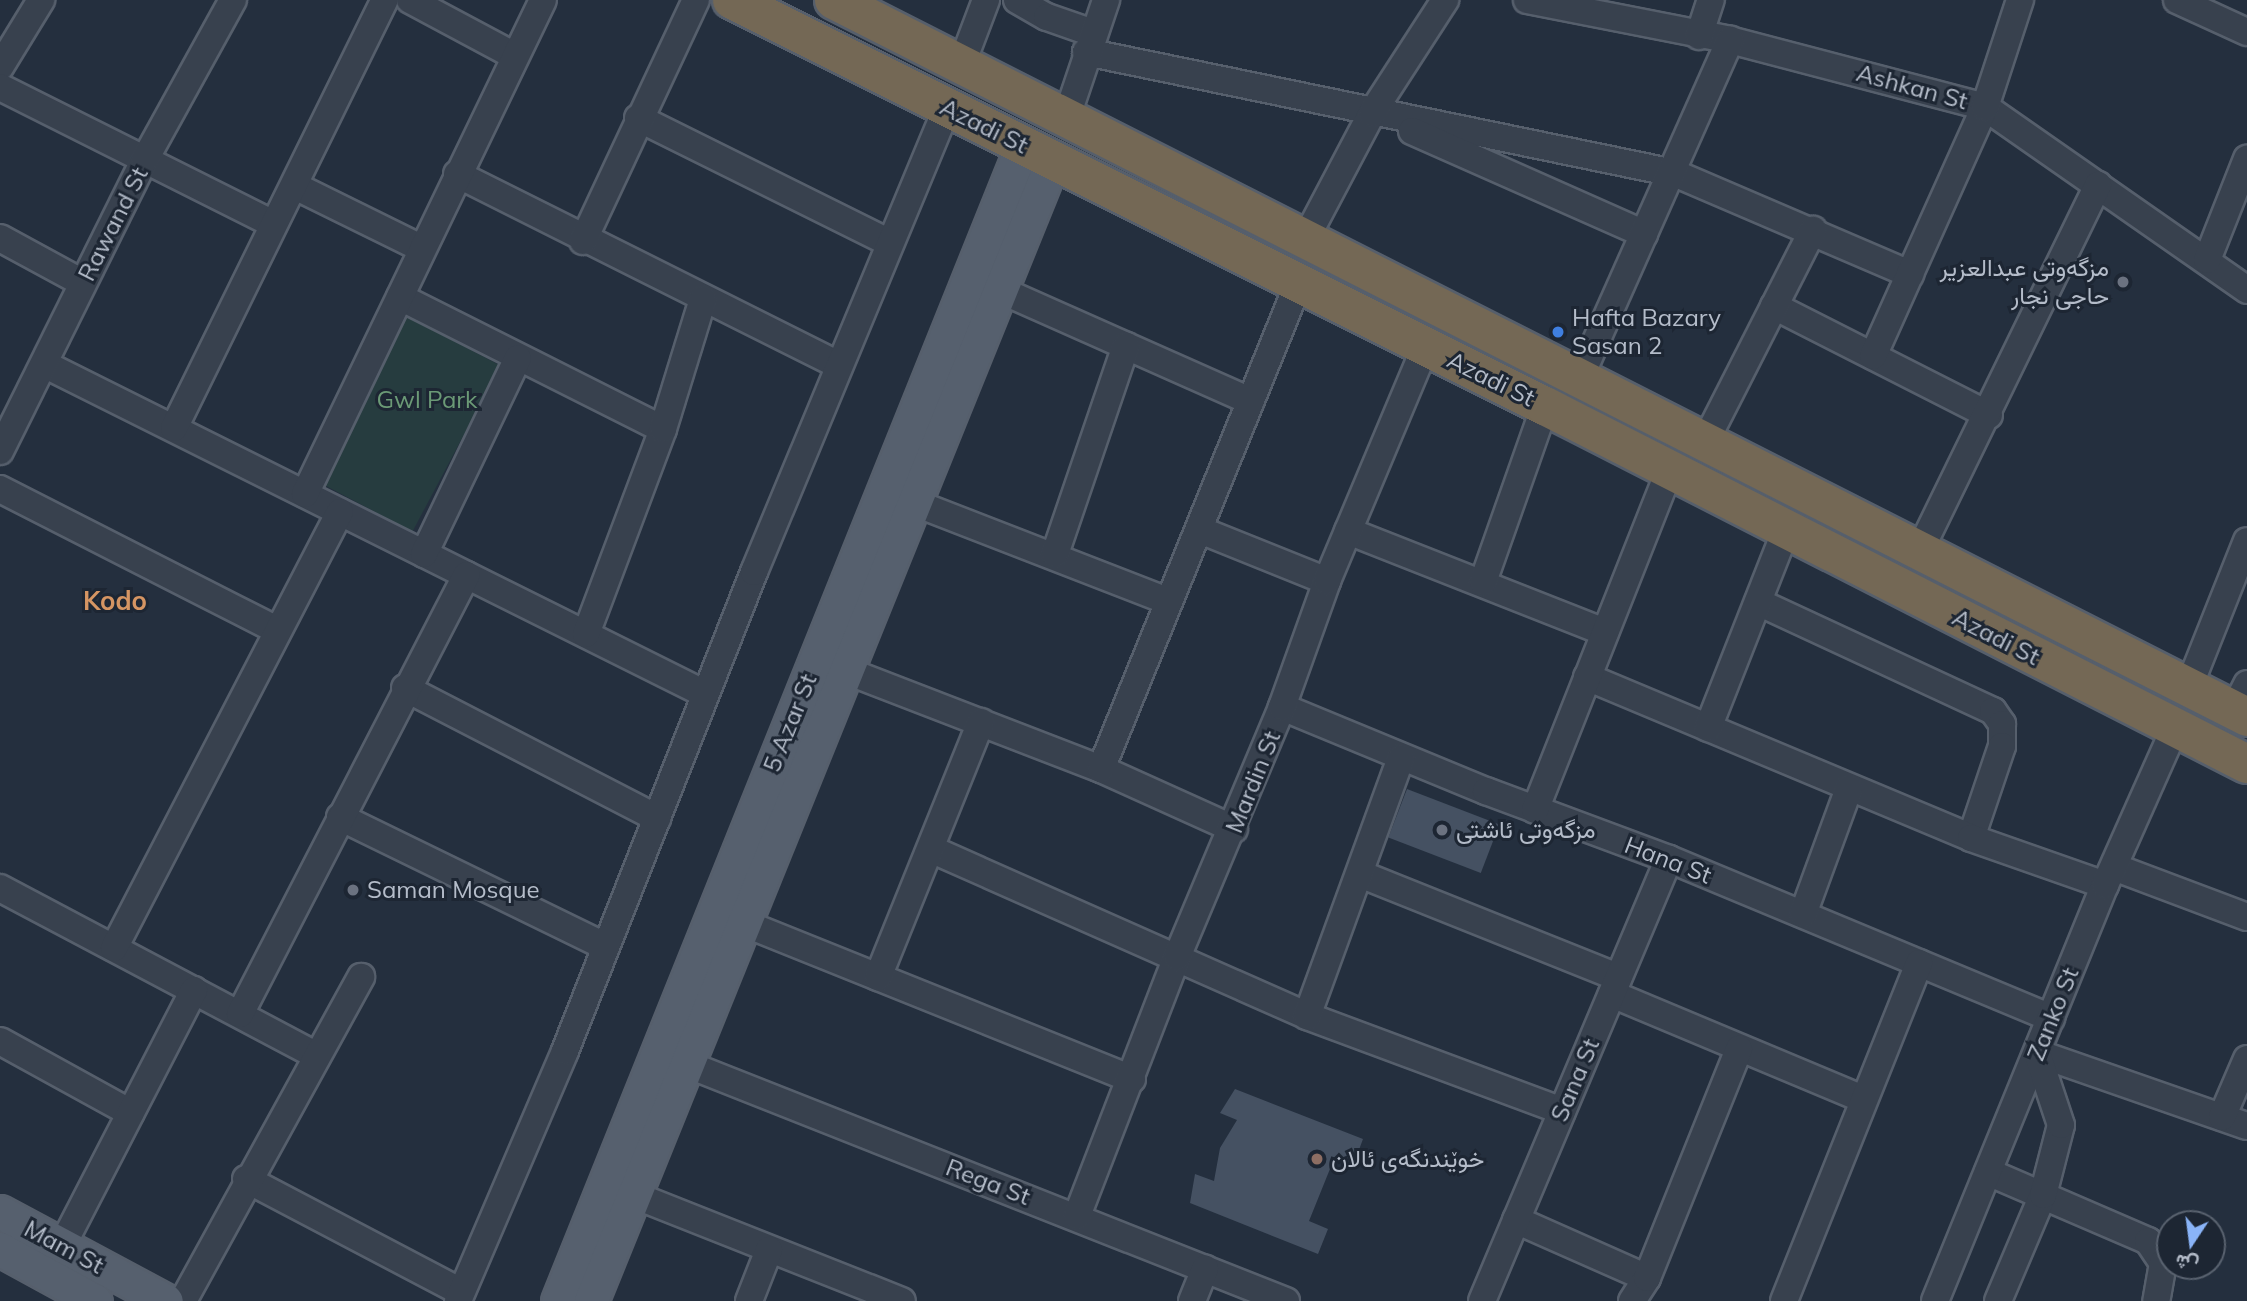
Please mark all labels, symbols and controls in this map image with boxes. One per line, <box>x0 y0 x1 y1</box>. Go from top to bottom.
street label: Ashkan St <box>1853 58 1971 116</box>
street label: Azadi St <box>935 92 1033 160</box>
street label: Rawand St <box>72 162 154 286</box>
place label: مزگەوتی عبدالعزير حاجی نجار <box>1940 254 2109 310</box>
marker: مزگەوتی عبدالعزير حاجی نجار <box>2115 274 2131 290</box>
place label: Hafta Bazary Sasan 2 <box>1572 304 1721 360</box>
marker: Hafta Bazary Sasan 2 <box>1550 324 1566 340</box>
street label: Azadi St <box>1442 345 1540 413</box>
park label: Gwl Park <box>377 386 477 414</box>
district label: Kodo <box>83 585 147 617</box>
street label: Azadi St <box>1948 603 2044 671</box>
street label: 5 Azar St <box>757 670 823 776</box>
street label: Mardin St <box>1220 727 1286 837</box>
place label: مزگەوتی ئاشتی <box>1456 816 1596 844</box>
marker: مزگەوتی ئاشتی <box>1434 822 1450 838</box>
street label: Hana St <box>1620 830 1716 890</box>
place label: Saman Mosque <box>367 876 540 904</box>
marker: Saman Mosque <box>345 882 361 898</box>
street label: Zanko St <box>2021 963 2085 1065</box>
street label: Sana St <box>1545 1034 1605 1126</box>
place label: خوێندنگەی ئالان <box>1331 1145 1484 1173</box>
marker: خوێندنگەی ئالان <box>1309 1151 1325 1167</box>
street label: Rega St <box>942 1153 1034 1211</box>
north arrow <box>2156 1210 2226 1280</box>
street label: Mam St <box>19 1214 109 1280</box>
text: ش <box>2173 1249 2201 1278</box>

